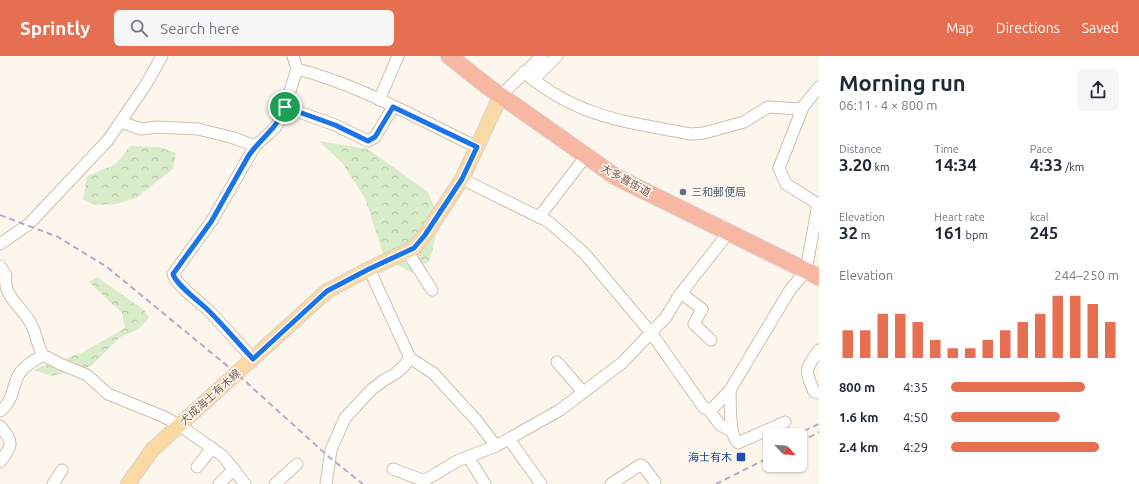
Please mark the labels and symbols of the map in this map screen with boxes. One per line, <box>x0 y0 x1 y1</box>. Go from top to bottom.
pin <box>268 90 302 124</box>
street label: 大多喜街道 <box>599 161 653 199</box>
place label: 三和郵便局 <box>691 186 746 198</box>
marker: 三和郵便局 <box>678 187 688 197</box>
street label: 犬成海士有木線 <box>177 367 243 427</box>
north arrow <box>763 428 807 472</box>
place label: 海士有木 <box>688 451 732 463</box>
marker: 海士有木 <box>735 451 747 463</box>

